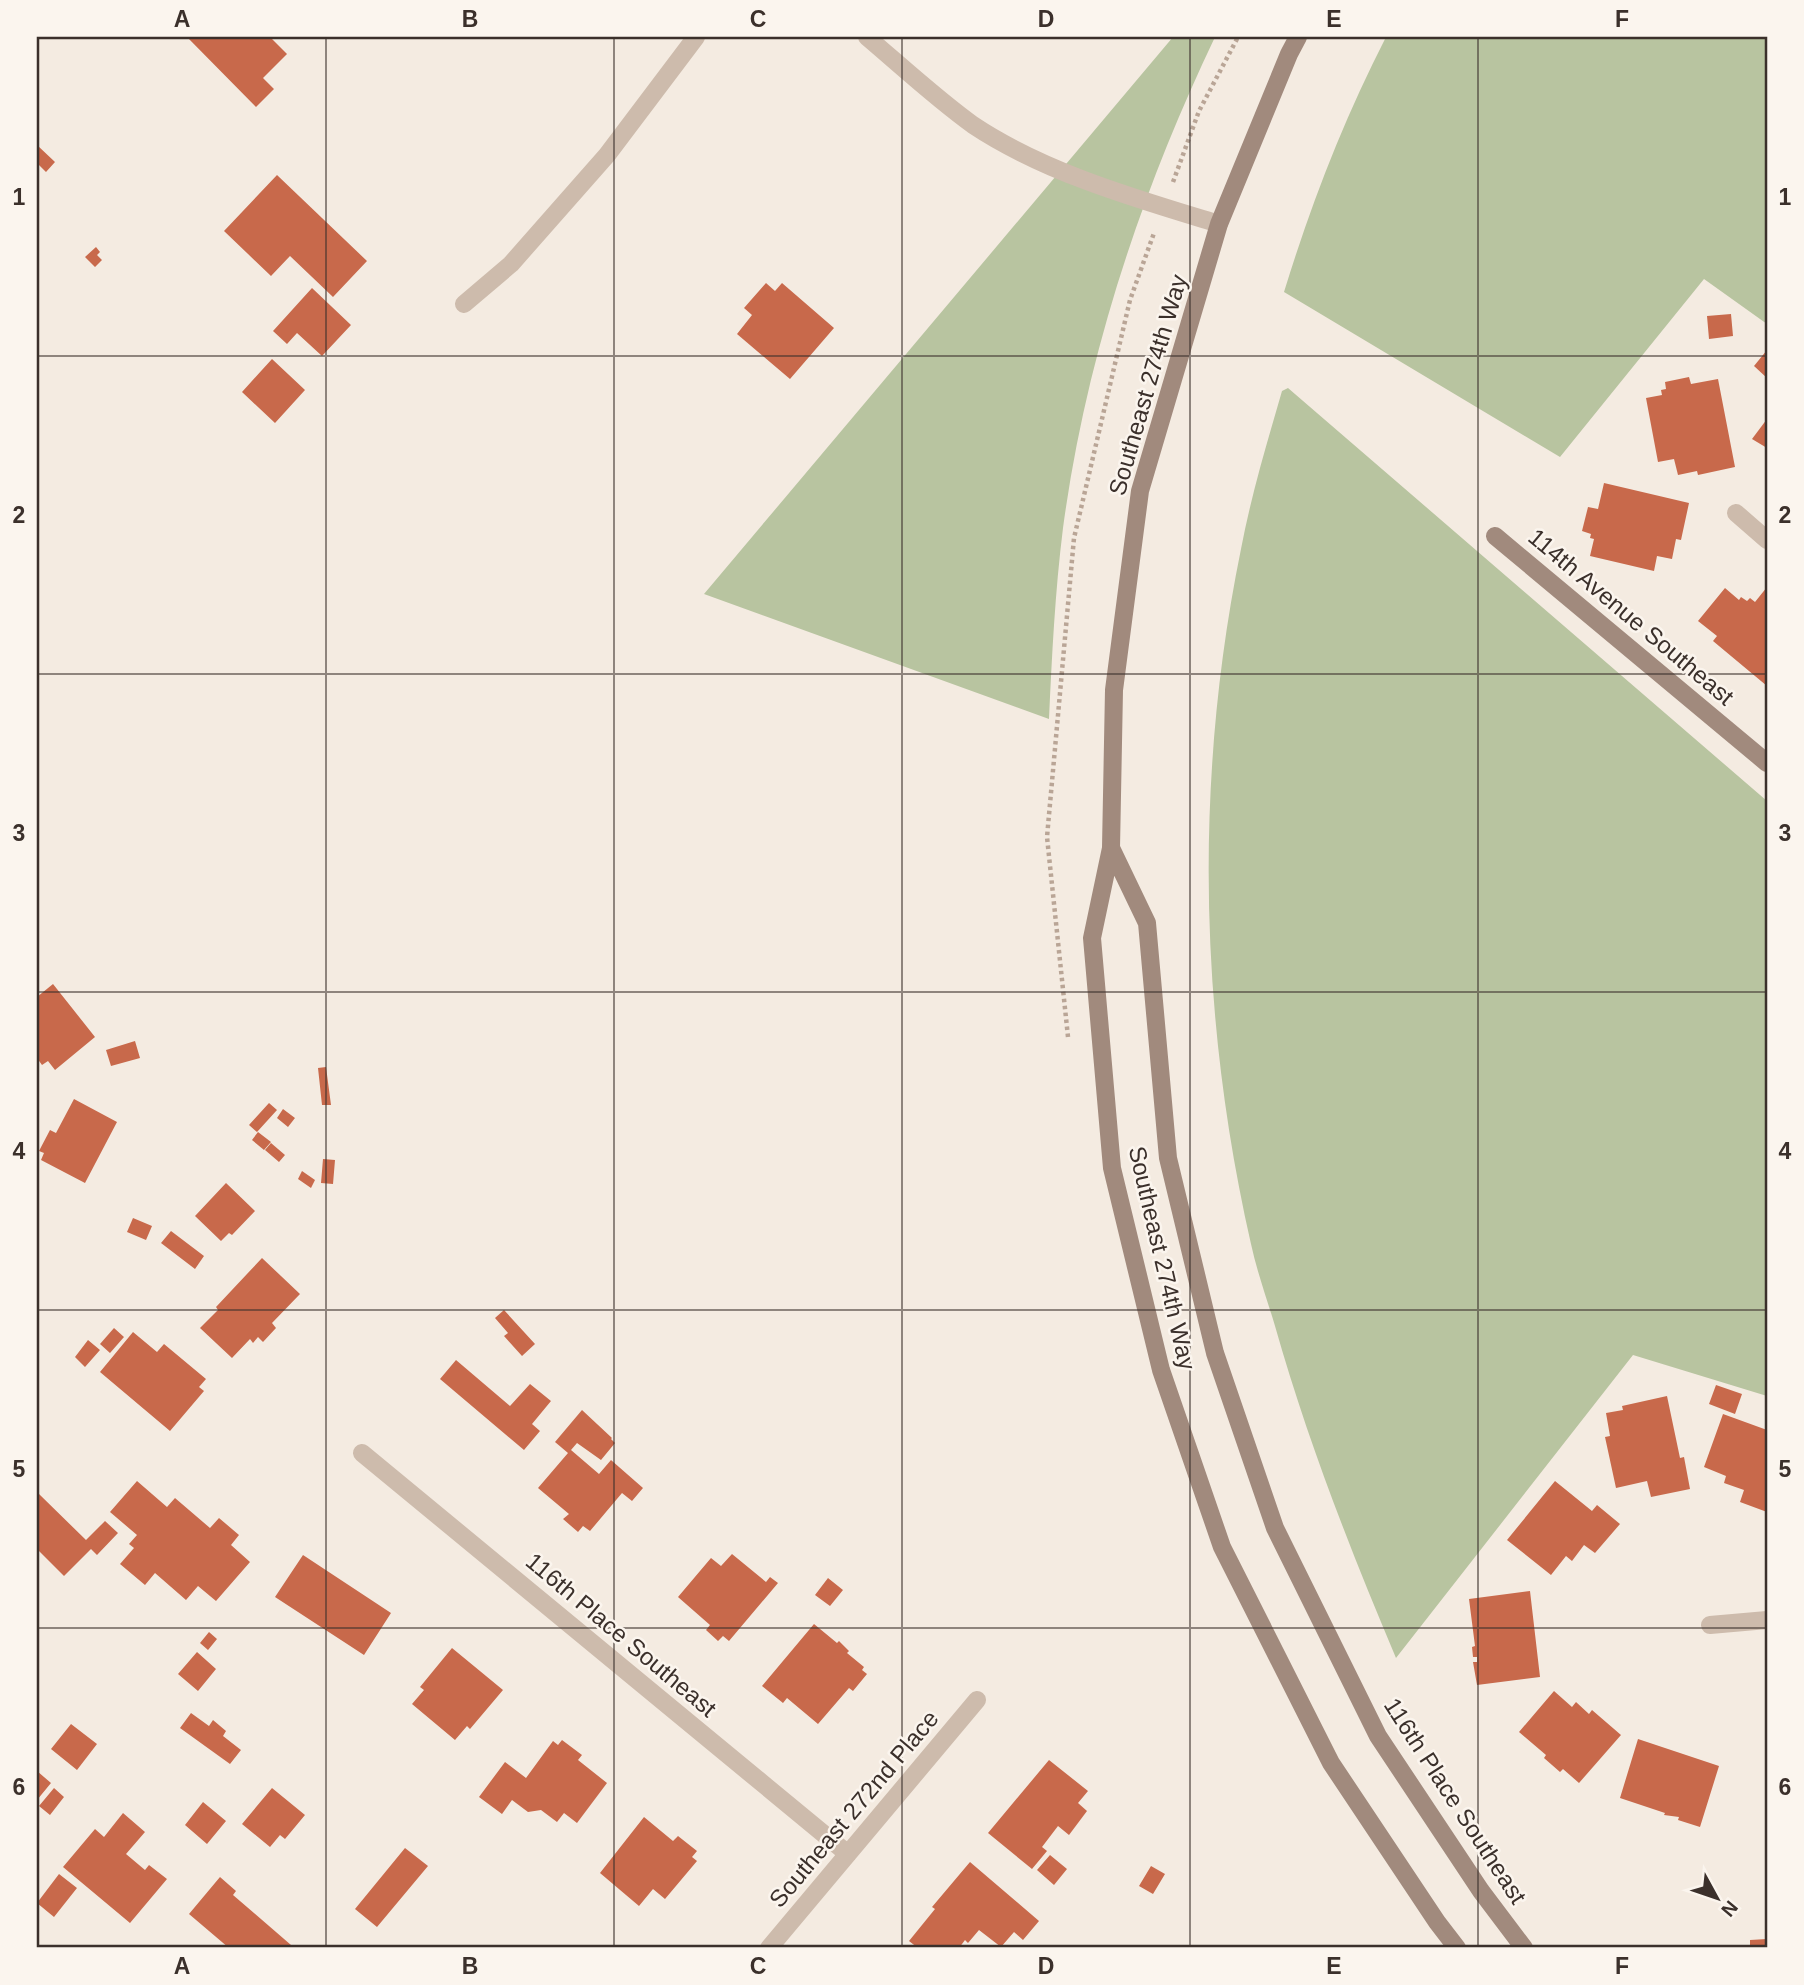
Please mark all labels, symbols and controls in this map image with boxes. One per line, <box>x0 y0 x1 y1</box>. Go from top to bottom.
text: A <box>174 6 190 32</box>
text: B <box>462 6 478 32</box>
text: C <box>750 6 766 32</box>
text: D <box>1038 6 1054 32</box>
text: E <box>1326 6 1342 32</box>
text: F <box>1615 6 1629 32</box>
text: 1 <box>13 184 26 210</box>
text: 1 <box>1779 184 1792 210</box>
street label: Southeast 274th Way <box>1103 271 1192 498</box>
text: 2 <box>13 502 25 528</box>
text: 2 <box>1779 502 1791 528</box>
street label: 114th Avenue Southeast <box>1523 523 1740 711</box>
text: 3 <box>13 820 25 846</box>
text: 3 <box>1779 820 1791 846</box>
text: 4 <box>13 1138 26 1164</box>
text: 4 <box>1779 1138 1792 1164</box>
street label: Southeast 274th Way <box>1124 1143 1201 1372</box>
text: 5 <box>13 1456 26 1482</box>
text: 5 <box>1779 1456 1792 1482</box>
street label: 116th Place Southeast <box>521 1547 722 1722</box>
street label: 116th Place Southeast <box>1379 1693 1532 1909</box>
street label: Southeast 272nd Place <box>764 1705 944 1912</box>
text: 6 <box>13 1774 25 1800</box>
text: 6 <box>1779 1774 1791 1800</box>
north arrow <box>1682 1862 1752 1932</box>
text: N <box>1717 1897 1742 1921</box>
text: A <box>174 1953 190 1979</box>
text: B <box>462 1953 478 1979</box>
text: C <box>750 1953 766 1979</box>
text: D <box>1038 1953 1054 1979</box>
text: E <box>1326 1953 1342 1979</box>
text: F <box>1615 1953 1629 1979</box>

